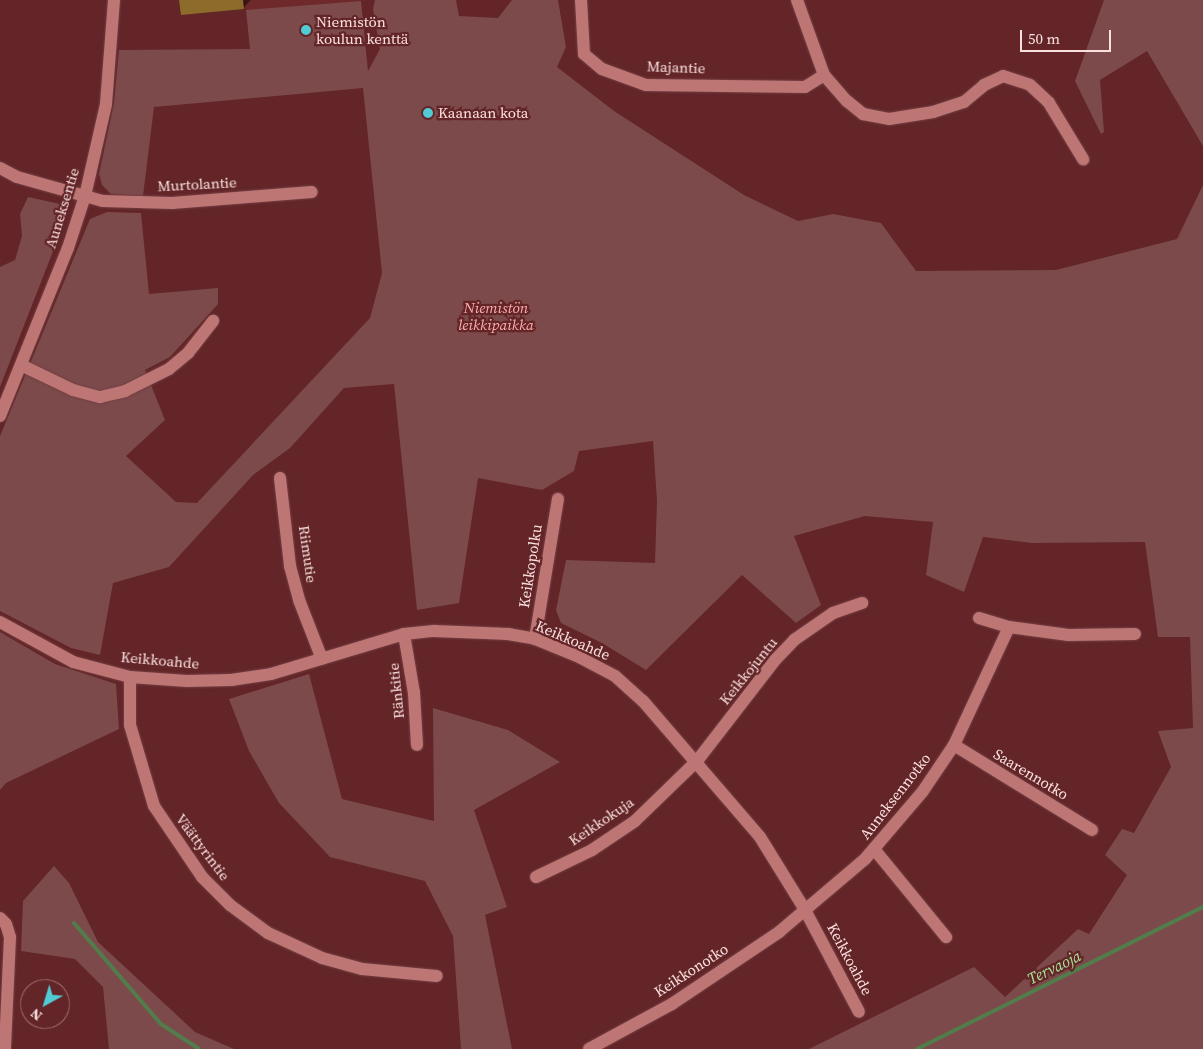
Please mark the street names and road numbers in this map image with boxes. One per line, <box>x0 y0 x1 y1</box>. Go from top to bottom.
street label: Majantie <box>646 57 706 77</box>
street label: Auneksentie <box>41 166 83 250</box>
street label: Murtolantie <box>157 173 237 195</box>
street label: Keikkopolku <box>515 523 545 609</box>
street label: Riimutie <box>295 524 321 584</box>
street label: Keikkoahde <box>533 616 613 664</box>
street label: Keikkojuntu <box>715 634 781 708</box>
street label: Keikkoahde <box>120 648 200 672</box>
street label: Ränkitie <box>384 662 408 720</box>
street label: Saarennotko <box>990 745 1072 803</box>
street label: Auneksennotko <box>856 749 934 843</box>
street label: Keikkokuja <box>565 793 637 849</box>
street label: Väättyrintie <box>172 810 234 884</box>
street label: Keikkoahde <box>824 920 876 998</box>
street label: Keikkonotko <box>651 939 731 1001</box>

